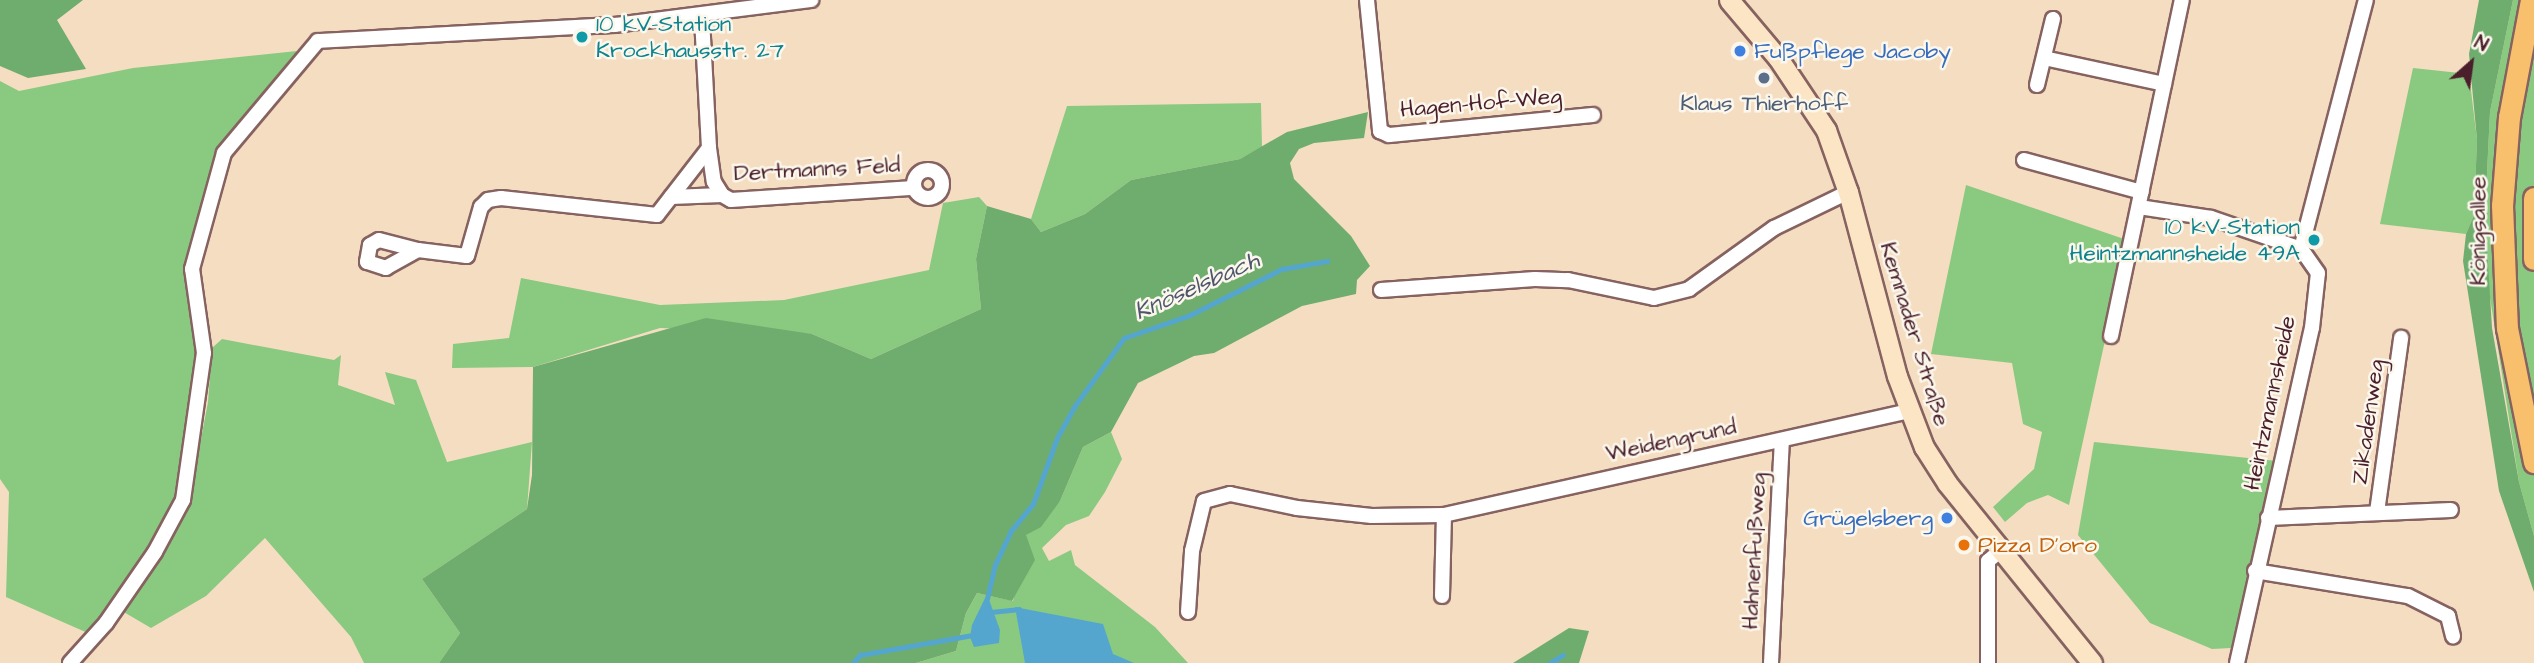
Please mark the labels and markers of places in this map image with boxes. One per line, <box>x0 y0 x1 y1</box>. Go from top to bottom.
place label: 10 kV-Station Krockhausstr. 27 <box>596 10 784 64</box>
marker: 10 kV-Station Krockhausstr. 27 <box>574 29 590 45</box>
place label: Fußpflege Jacoby <box>1754 37 1951 65</box>
marker: Fußpflege Jacoby <box>1732 43 1748 59</box>
marker: Klaus Thierhoff <box>1756 70 1772 86</box>
place label: Klaus Thierhoff <box>1680 89 1848 117</box>
place label: 10 kV-Station Heintzmannsheide 49A <box>2070 213 2300 267</box>
marker: 10 kV-Station Heintzmannsheide 49A <box>2306 232 2322 248</box>
place label: Grügelsberg <box>1803 504 1933 532</box>
marker: Grügelsberg <box>1939 510 1955 526</box>
place label: Pizza D'oro <box>1978 531 2097 559</box>
marker: Pizza D'oro <box>1956 537 1972 553</box>

